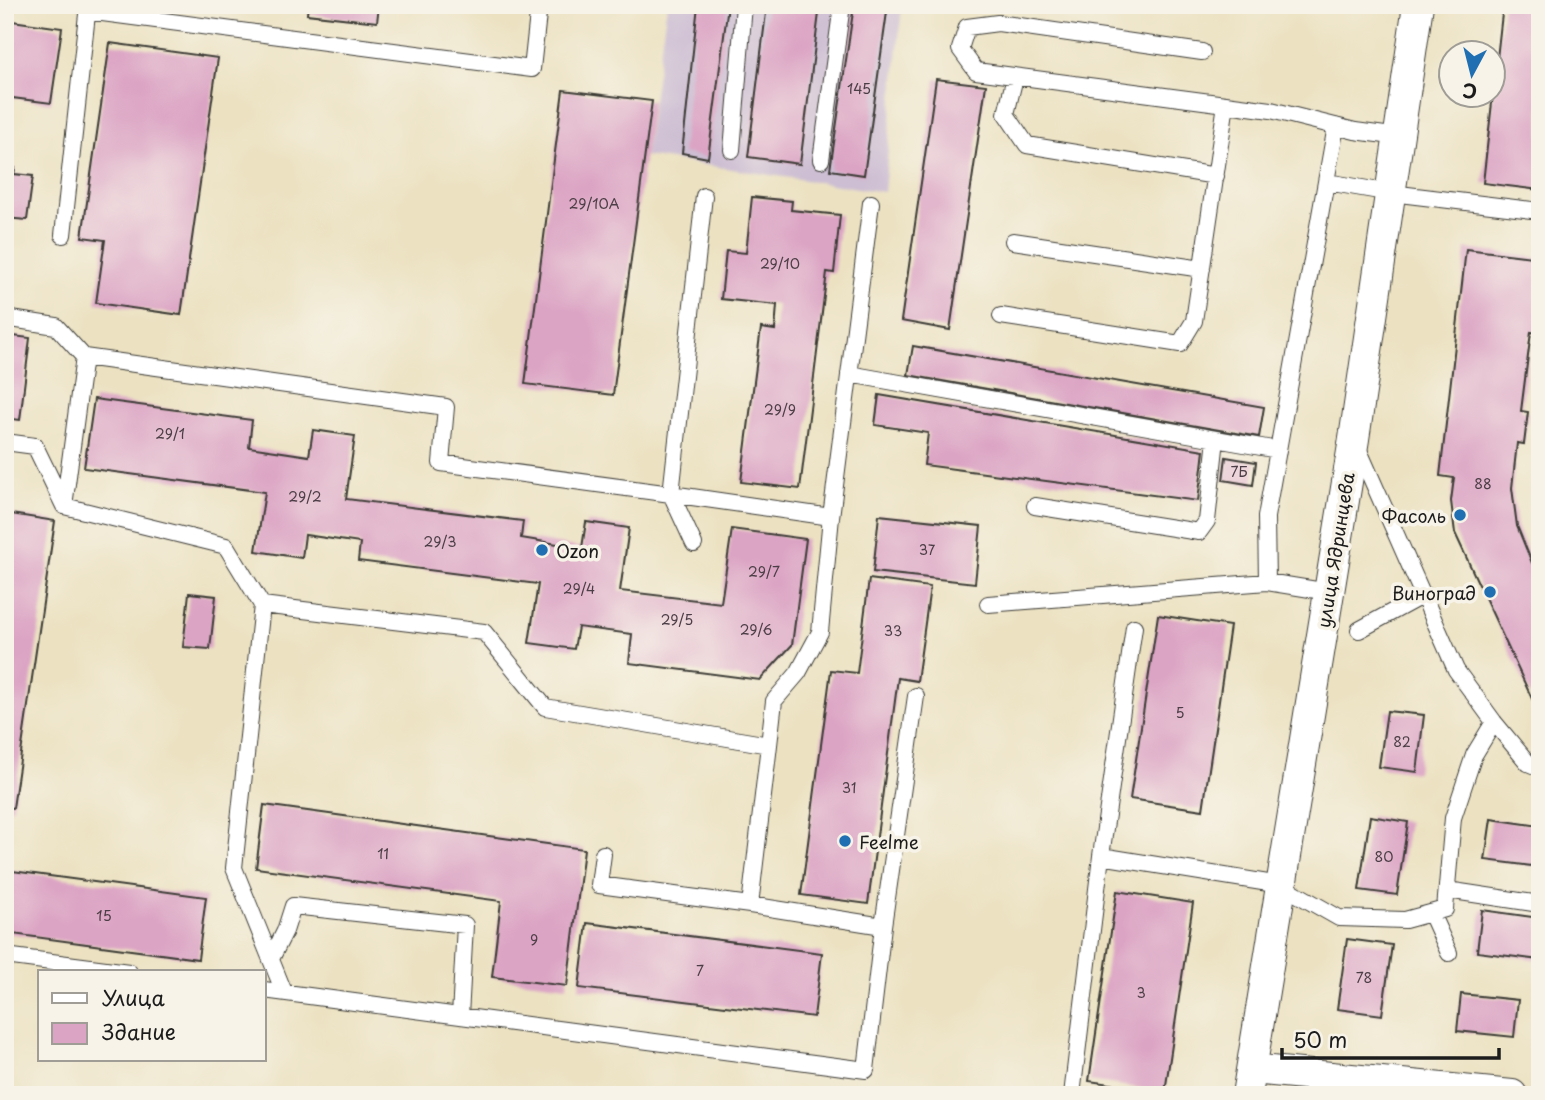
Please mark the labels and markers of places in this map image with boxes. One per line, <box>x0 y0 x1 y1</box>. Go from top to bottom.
place label: Фасоль <box>1382 502 1446 529</box>
marker: Фасоль <box>1452 507 1468 523</box>
place label: Ozon <box>556 537 599 564</box>
marker: Ozon <box>534 542 550 558</box>
place label: Виноград <box>1392 579 1476 606</box>
marker: Виноград <box>1482 584 1498 600</box>
place label: Feelme <box>859 828 919 855</box>
marker: Feelme <box>837 833 853 849</box>

